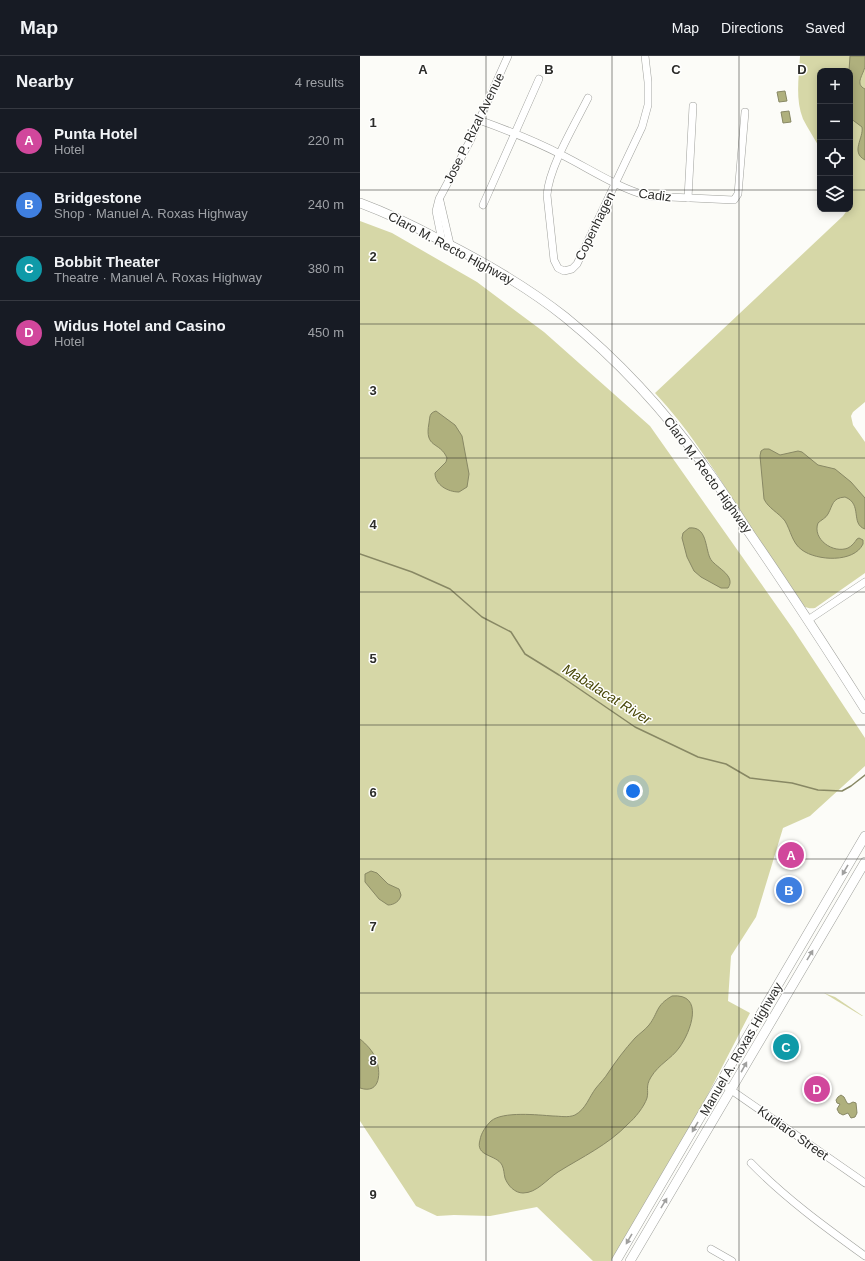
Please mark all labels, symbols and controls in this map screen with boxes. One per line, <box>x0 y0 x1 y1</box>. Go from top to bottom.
text: Map <box>20 17 58 38</box>
text: Map <box>672 20 699 36</box>
text: Directions <box>721 20 783 36</box>
text: Saved <box>805 20 845 36</box>
text: A <box>418 62 428 77</box>
text: B <box>544 62 554 77</box>
text: C <box>671 62 681 77</box>
text: D <box>797 62 807 77</box>
map controls <box>817 68 853 212</box>
button: + <box>817 68 853 104</box>
street label: Jose P. Rizal Avenue <box>441 70 507 186</box>
text: Nearby <box>16 72 74 91</box>
text: 4 results <box>295 75 344 90</box>
button: − <box>817 104 853 140</box>
text: 1 <box>369 115 377 130</box>
text: Punta Hotel <box>54 125 137 142</box>
text: A <box>24 133 34 148</box>
text: 220 m <box>308 133 344 148</box>
button: locate <box>817 140 853 176</box>
text: Hotel <box>54 142 84 157</box>
button: layers <box>817 176 853 212</box>
street label: Cadiz <box>638 186 672 204</box>
text: Bridgestone <box>54 189 142 206</box>
street label: Copenhagen <box>572 189 618 263</box>
text: B <box>24 197 34 212</box>
text: 240 m <box>308 197 344 212</box>
text: Shop · Manuel A. Roxas Highway <box>54 206 248 221</box>
street label: Claro M. Recto Highway <box>386 208 517 288</box>
text: 2 <box>369 249 377 264</box>
text: Bobbit Theater <box>54 253 160 270</box>
text: C <box>24 261 34 276</box>
text: 380 m <box>308 261 344 276</box>
text: Theatre · Manuel A. Roxas Highway <box>54 270 262 285</box>
text: Widus Hotel and Casino <box>54 317 226 334</box>
text: D <box>24 325 34 340</box>
text: 450 m <box>308 325 344 340</box>
text: Hotel <box>54 334 84 349</box>
text: 3 <box>369 383 377 398</box>
street label: Claro M. Recto Highway <box>661 414 756 537</box>
text: 4 <box>369 517 377 532</box>
text: 5 <box>369 651 377 666</box>
water label: Mabalacat River <box>560 660 655 728</box>
your location <box>623 781 643 801</box>
text: 6 <box>369 785 377 800</box>
pin: A <box>778 840 804 870</box>
one-way arrow <box>842 864 849 876</box>
pin: B <box>776 875 802 905</box>
text: 7 <box>369 919 377 934</box>
one-way arrow <box>807 949 814 961</box>
street label: Manuel A. Roxas Highway <box>697 979 786 1118</box>
pin: C <box>773 1032 799 1062</box>
text: 8 <box>369 1053 377 1068</box>
one-way arrow <box>741 1061 748 1073</box>
pin: D <box>804 1074 830 1104</box>
street label: Kudiaro Street <box>755 1103 832 1163</box>
one-way arrow <box>691 1121 698 1133</box>
text: 9 <box>369 1187 377 1202</box>
one-way arrow <box>661 1197 668 1209</box>
one-way arrow <box>626 1233 633 1245</box>

